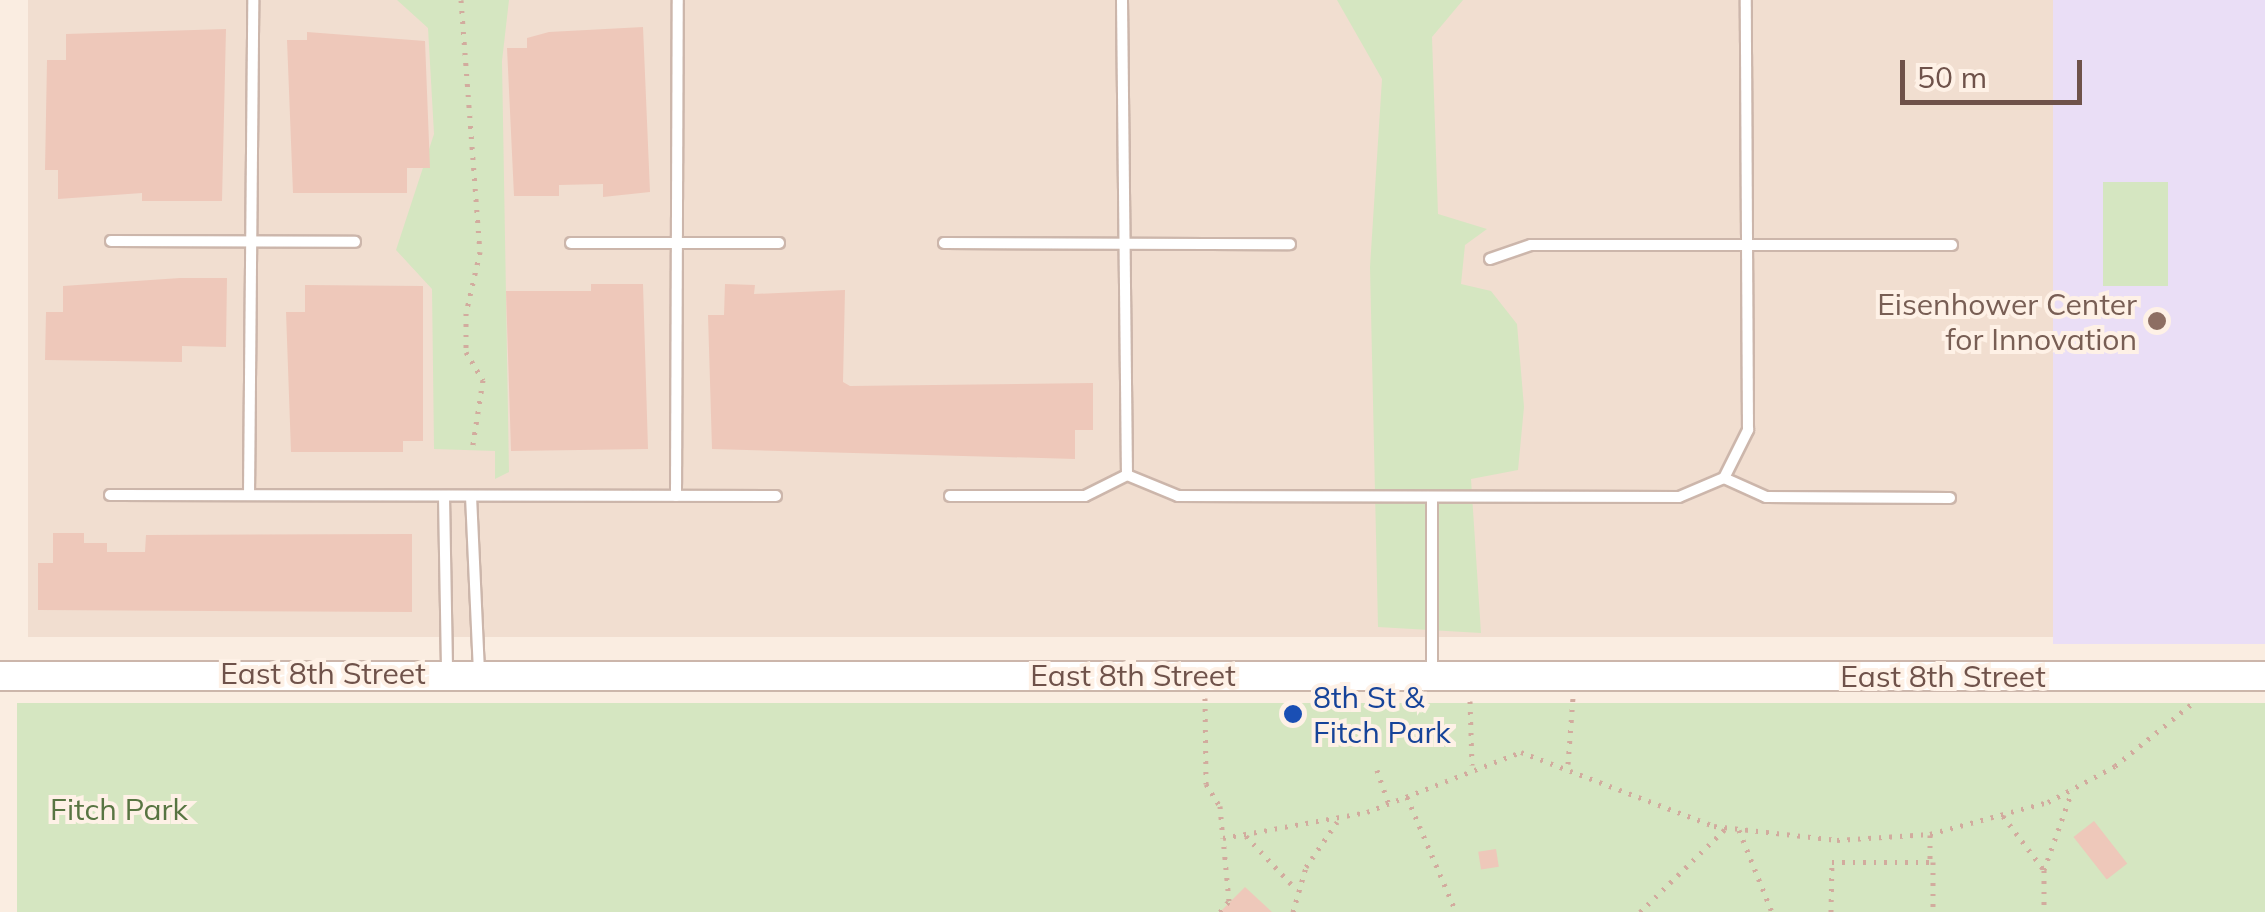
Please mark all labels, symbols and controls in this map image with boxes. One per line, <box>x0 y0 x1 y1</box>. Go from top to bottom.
scale bar <box>1905 40 2088 102</box>
text: 50 m <box>1917 58 1987 96</box>
place label: Eisenhower Center for Innovation <box>1877 286 2137 356</box>
marker: Eisenhower Center for Innovation <box>2146 310 2168 332</box>
street label: East 8th Street <box>220 655 426 691</box>
street label: East 8th Street <box>1030 657 1236 693</box>
street label: East 8th Street <box>1840 658 2046 694</box>
place label: 8th St & Fitch Park <box>1313 679 1451 750</box>
marker: 8th St & Fitch Park <box>1282 703 1304 725</box>
park label: Fitch Park <box>50 791 188 827</box>

